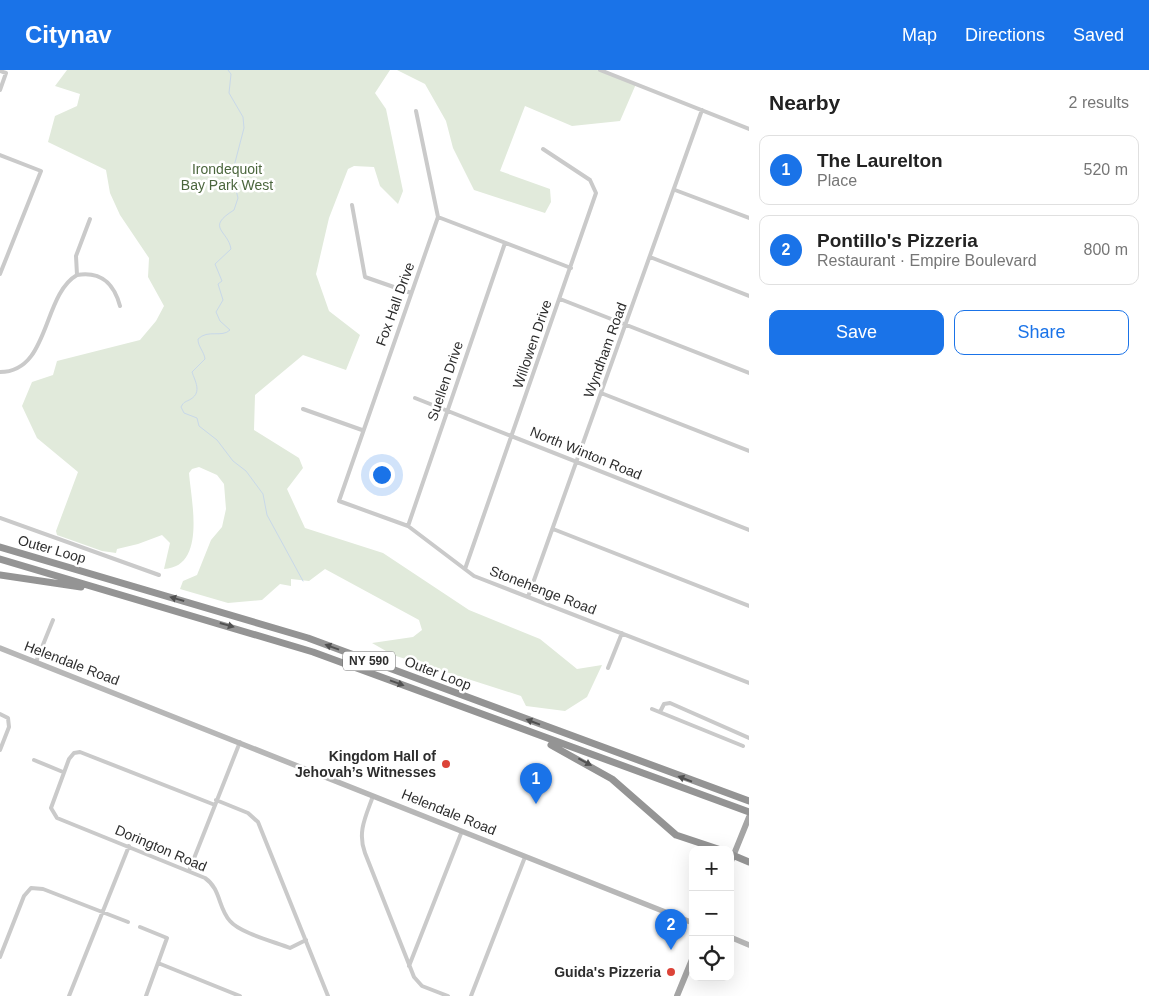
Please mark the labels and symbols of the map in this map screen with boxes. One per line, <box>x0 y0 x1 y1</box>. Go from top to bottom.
park label: Irondequoit Bay Park West <box>181 161 273 193</box>
street label: Fox Hall Drive <box>372 260 418 348</box>
street label: Willowen Drive <box>509 297 555 390</box>
street label: Wyndham Road <box>580 300 630 400</box>
street label: Suellen Drive <box>424 339 466 423</box>
street label: North Winton Road <box>528 423 644 483</box>
your location <box>369 462 395 488</box>
street label: Outer Loop <box>16 532 88 566</box>
street label: Stonehenge Road <box>487 562 599 618</box>
one-way arrow <box>169 594 184 602</box>
one-way arrow <box>220 622 235 630</box>
street label: Helendale Road <box>22 638 122 688</box>
one-way arrow <box>324 643 339 651</box>
road number: NY 590 <box>343 652 395 670</box>
street label: Outer Loop <box>402 653 474 693</box>
one-way arrow <box>390 680 405 687</box>
one-way arrow <box>525 718 540 726</box>
place label: Kingdom Hall of Jehovah’s Witnesses <box>295 748 436 780</box>
marker: Kingdom Hall of Jehovah’s Witnesses <box>440 758 452 770</box>
one-way arrow <box>578 758 592 767</box>
pin: 1 <box>520 763 552 804</box>
one-way arrow <box>678 775 693 782</box>
street label: Helendale Road <box>399 786 499 838</box>
street label: Dorington Road <box>113 821 209 875</box>
pin: 2 <box>655 909 687 950</box>
place label: Guida's Pizzeria <box>554 964 661 980</box>
marker: Guida's Pizzeria <box>665 966 677 978</box>

